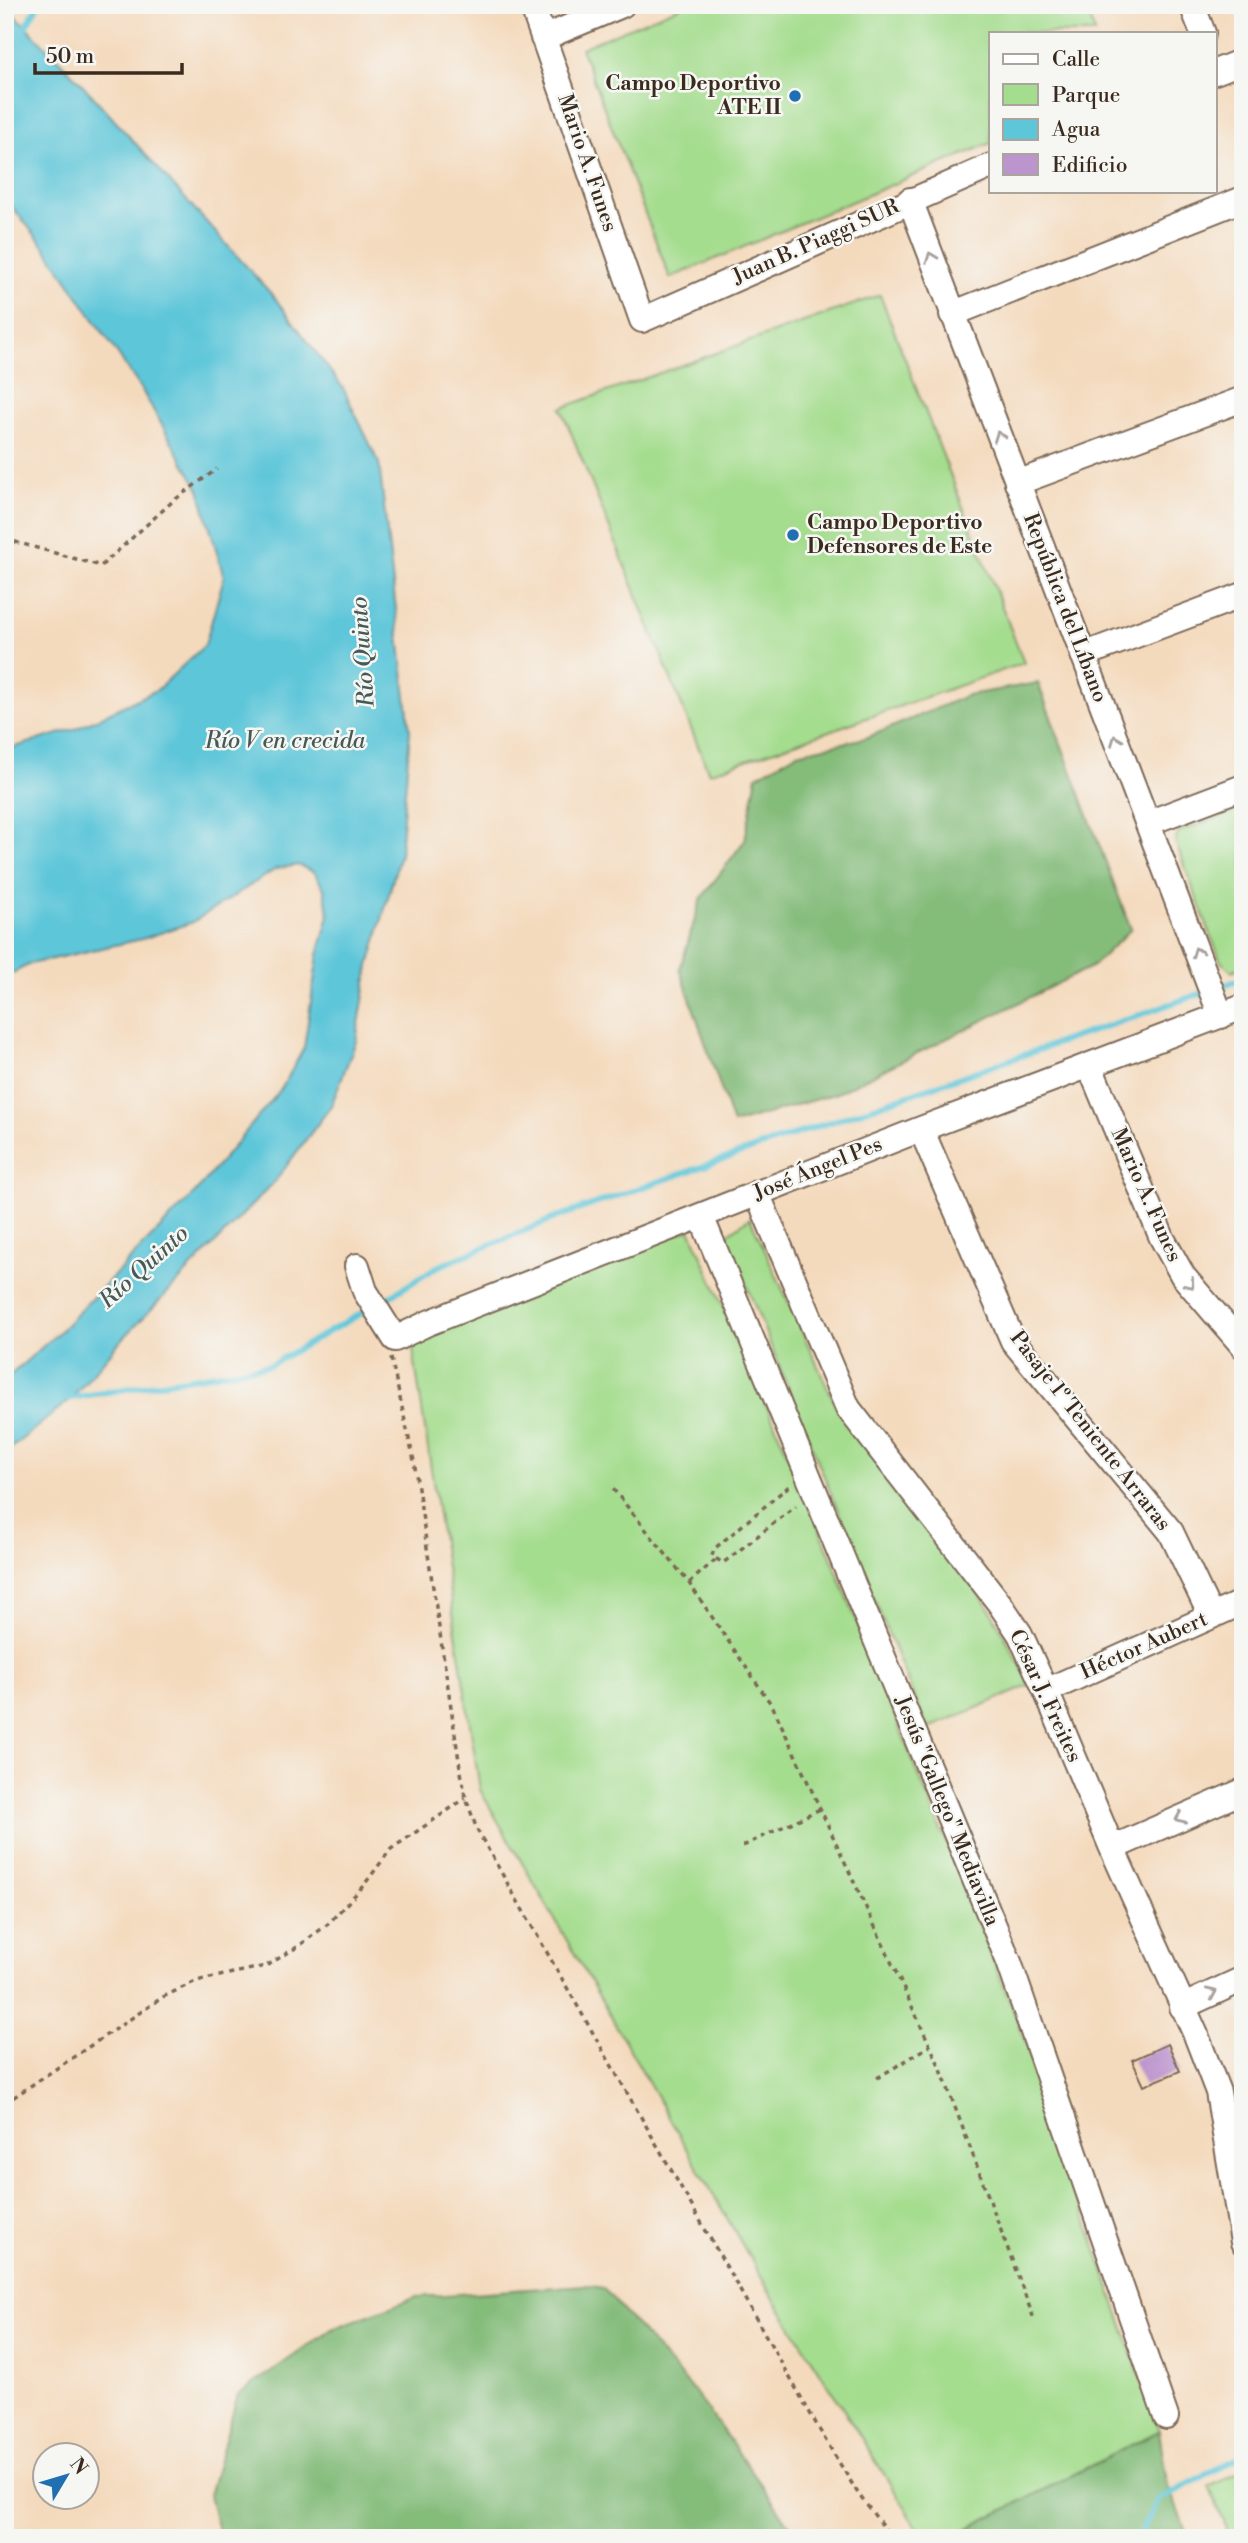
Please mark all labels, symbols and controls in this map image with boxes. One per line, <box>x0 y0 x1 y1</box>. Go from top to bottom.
scale bar <box>35 32 182 76</box>
legend <box>989 32 1216 192</box>
text: 50 m <box>46 44 94 70</box>
text: Calle <box>1052 47 1100 73</box>
place label: Campo Deportivo ATE II <box>605 71 781 121</box>
text: Parque <box>1052 83 1120 109</box>
marker: Campo Deportivo ATE II <box>787 88 803 104</box>
street label: Mario A. Funes <box>551 91 623 235</box>
text: Agua <box>1051 117 1101 143</box>
text: Edificio <box>1052 153 1128 179</box>
street label: Juan B. Piaggi SUR <box>728 193 904 291</box>
one-way arrow <box>925 252 939 264</box>
one-way arrow <box>993 430 1007 442</box>
place label: Campo Deportivo Defensores de Este <box>807 510 992 560</box>
street label: República del Líbano <box>1017 510 1113 706</box>
marker: Campo Deportivo Defensores de Este <box>785 527 801 543</box>
water label: Río Quinto <box>345 596 381 709</box>
water label: Río V en crecida <box>204 727 366 755</box>
one-way arrow <box>1110 734 1124 746</box>
one-way arrow <box>1191 947 1205 959</box>
street label: Mario A. Funes <box>1105 1124 1187 1266</box>
street label: José Ángel Pes <box>748 1130 886 1207</box>
water label: Río Quinto <box>93 1220 194 1315</box>
one-way arrow <box>1182 1276 1194 1289</box>
street label: Pasaje 1º Teniente Arraras <box>1004 1326 1176 1536</box>
street label: Héctor Aubert <box>1076 1606 1212 1686</box>
street label: César J. Freites <box>1003 1625 1087 1767</box>
street label: Jesús "Gallego" Mediavilla <box>889 1691 1005 1930</box>
one-way arrow <box>1175 1810 1187 1824</box>
one-way arrow <box>1205 1987 1218 2001</box>
north arrow <box>32 2442 102 2512</box>
text: N <box>65 2453 93 2479</box>

